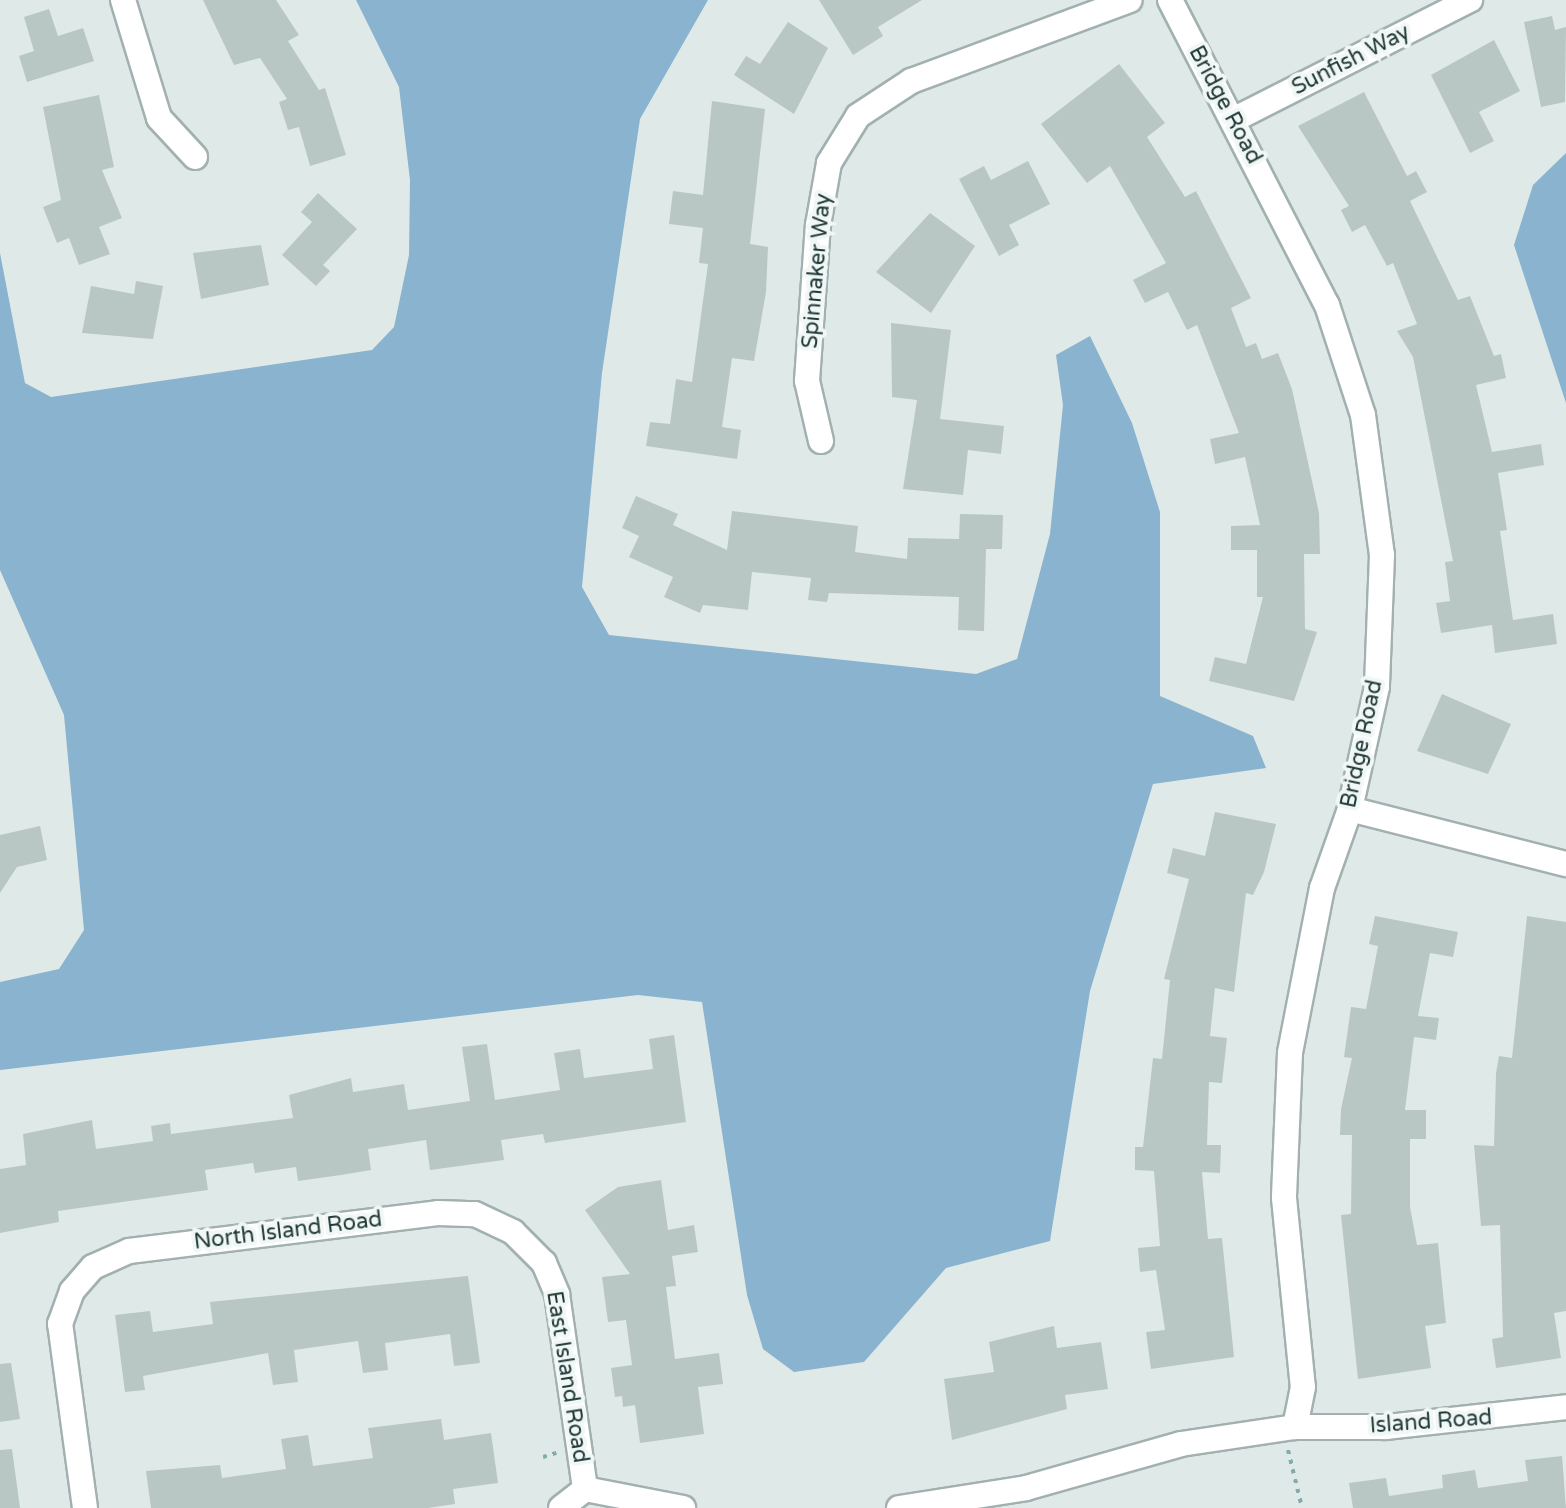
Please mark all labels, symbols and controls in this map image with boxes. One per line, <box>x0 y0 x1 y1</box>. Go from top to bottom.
street label: Sunfish Way <box>1288 19 1414 101</box>
street label: Bridge Road <box>1183 41 1267 169</box>
street label: Spinnaker Way <box>797 192 837 350</box>
street label: Bridge Road <box>1336 678 1388 810</box>
street label: North Island Road <box>192 1206 384 1256</box>
street label: East Island Road <box>540 1289 594 1465</box>
street label: Island Road <box>1369 1405 1493 1439</box>

